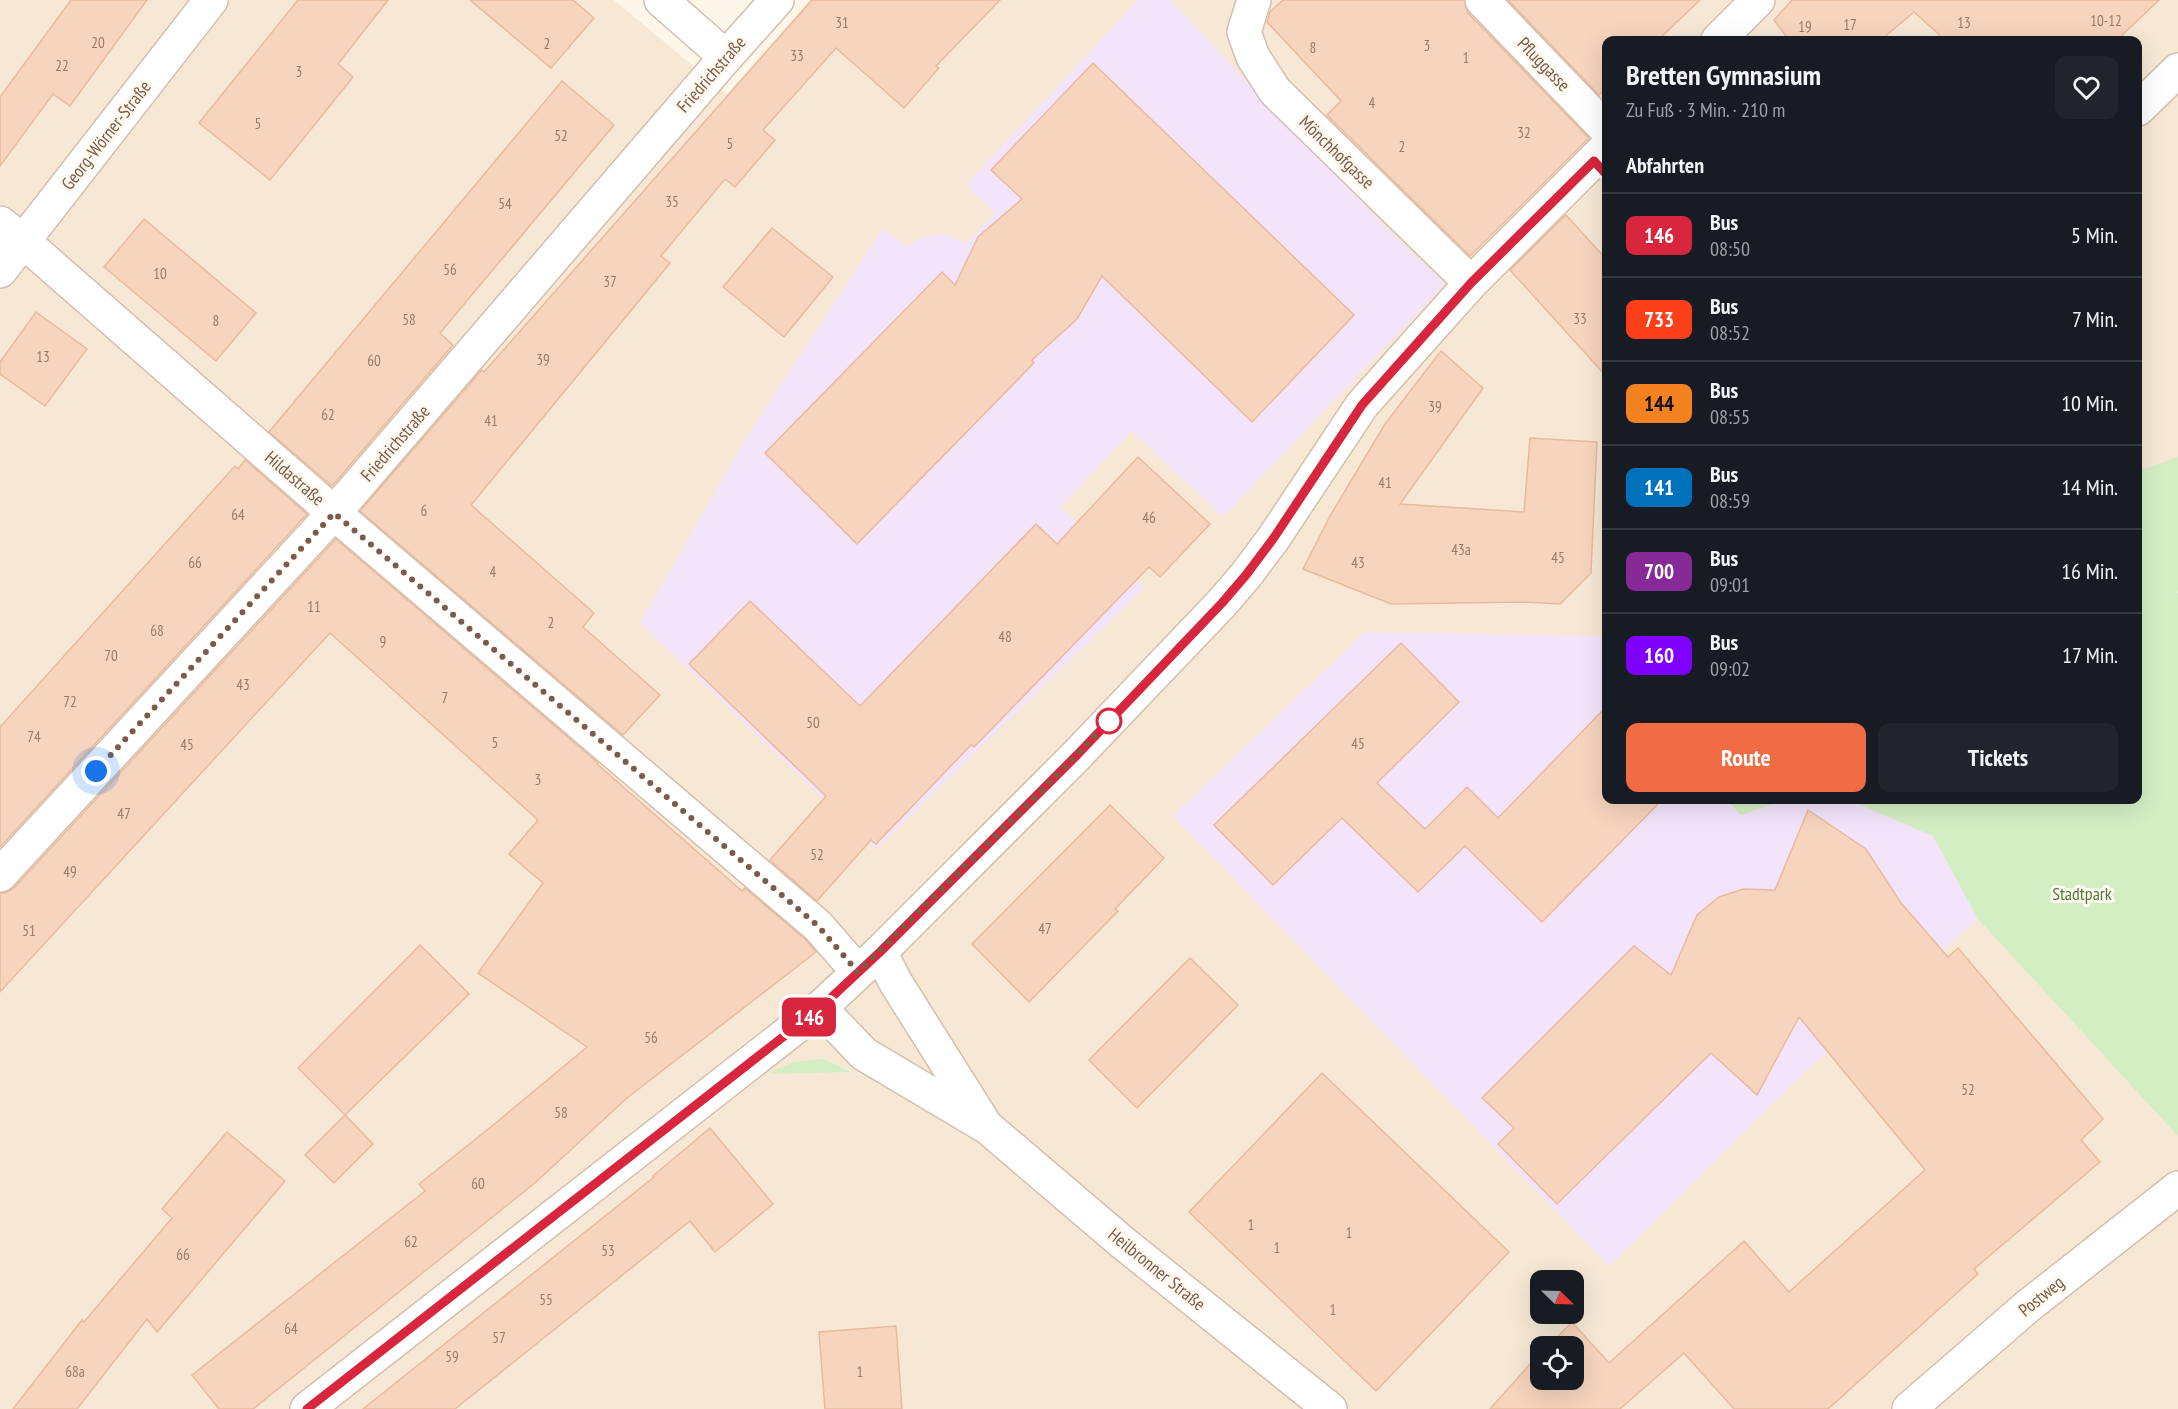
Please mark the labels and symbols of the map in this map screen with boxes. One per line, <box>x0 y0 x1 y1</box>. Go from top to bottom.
house number: 10-12 <box>2090 11 2122 30</box>
house number: 31 <box>835 13 849 32</box>
house number: 13 <box>1957 13 1971 32</box>
house number: 17 <box>1843 15 1857 34</box>
house number: 19 <box>1798 17 1812 36</box>
street label: Friedrichstraße <box>671 31 751 117</box>
street label: Pfluggasse <box>1513 32 1575 96</box>
house number: 20 <box>91 33 105 52</box>
house number: 2 <box>544 34 550 53</box>
house number: 3 <box>1424 36 1430 55</box>
house number: 8 <box>1310 38 1316 57</box>
house number: 33 <box>790 46 804 65</box>
house number: 1 <box>1463 48 1469 67</box>
house number: 22 <box>55 56 69 75</box>
house number: 3 <box>296 62 302 81</box>
street label: Georg-Wörner-Straße <box>56 76 156 194</box>
house number: 4 <box>1369 93 1376 112</box>
street label: Mönchhofgasse <box>1294 110 1380 194</box>
house number: 5 <box>255 114 261 133</box>
house number: 32 <box>1517 123 1531 142</box>
house number: 52 <box>554 126 568 145</box>
house number: 5 <box>727 134 733 153</box>
house number: 2 <box>1399 137 1405 156</box>
house number: 35 <box>665 192 679 211</box>
house number: 54 <box>498 194 512 213</box>
house number: 56 <box>443 260 457 279</box>
house number: 10 <box>153 264 167 283</box>
house number: 37 <box>603 272 617 291</box>
house number: 33 <box>1573 309 1587 328</box>
house number: 58 <box>402 310 416 329</box>
house number: 8 <box>213 311 219 330</box>
house number: 13 <box>36 347 50 366</box>
house number: 39 <box>536 350 550 369</box>
house number: 60 <box>367 351 381 370</box>
house number: 39 <box>1428 397 1442 416</box>
street label: Friedrichstraße <box>355 400 435 486</box>
house number: 62 <box>321 405 335 424</box>
house number: 41 <box>484 411 498 430</box>
street label: Hildastraße <box>260 446 330 510</box>
house number: 41 <box>1378 473 1392 492</box>
house number: 6 <box>421 501 428 520</box>
house number: 64 <box>231 505 245 524</box>
house number: 46 <box>1142 508 1156 527</box>
house number: 43a <box>1451 540 1471 559</box>
house number: 45 <box>1551 548 1565 567</box>
house number: 66 <box>188 553 202 572</box>
house number: 43 <box>1351 553 1365 572</box>
house number: 4 <box>490 562 497 581</box>
house number: 11 <box>307 597 321 616</box>
house number: 2 <box>548 613 554 632</box>
house number: 68 <box>150 621 164 640</box>
house number: 48 <box>998 627 1012 646</box>
house number: 9 <box>380 632 386 651</box>
house number: 70 <box>104 646 118 665</box>
house number: 43 <box>236 675 250 694</box>
house number: 7 <box>442 688 448 707</box>
house number: 72 <box>63 692 77 711</box>
unlabelled marker <box>1096 708 1122 734</box>
house number: 50 <box>806 713 820 732</box>
house number: 74 <box>27 727 41 746</box>
house number: 5 <box>492 733 498 752</box>
house number: 45 <box>1351 734 1365 753</box>
house number: 45 <box>180 735 194 754</box>
your location <box>81 756 111 786</box>
house number: 3 <box>535 770 541 789</box>
house number: 47 <box>117 804 131 823</box>
house number: 52 <box>810 845 824 864</box>
house number: 49 <box>63 862 77 881</box>
park label: Stadtpark <box>2052 882 2112 905</box>
house number: 47 <box>1038 919 1052 938</box>
house number: 51 <box>22 921 36 940</box>
line badge: 146 <box>774 998 844 1036</box>
house number: 56 <box>644 1028 658 1047</box>
house number: 52 <box>1961 1080 1975 1099</box>
house number: 58 <box>554 1103 568 1122</box>
house number: 60 <box>471 1174 485 1193</box>
house number: 1 <box>1248 1215 1254 1234</box>
street label: Heilbronner Straße <box>1104 1223 1210 1315</box>
house number: 1 <box>1346 1223 1352 1242</box>
house number: 62 <box>404 1232 418 1251</box>
house number: 1 <box>1274 1238 1280 1257</box>
house number: 53 <box>601 1241 615 1260</box>
house number: 66 <box>176 1245 190 1264</box>
north arrow <box>1530 1270 1584 1324</box>
street label: Postweg <box>2014 1271 2068 1321</box>
house number: 55 <box>539 1290 553 1309</box>
house number: 1 <box>1330 1300 1336 1319</box>
house number: 64 <box>284 1319 298 1338</box>
house number: 57 <box>492 1328 506 1347</box>
house number: 59 <box>445 1347 459 1366</box>
house number: 68a <box>65 1362 85 1381</box>
house number: 1 <box>857 1362 863 1381</box>

